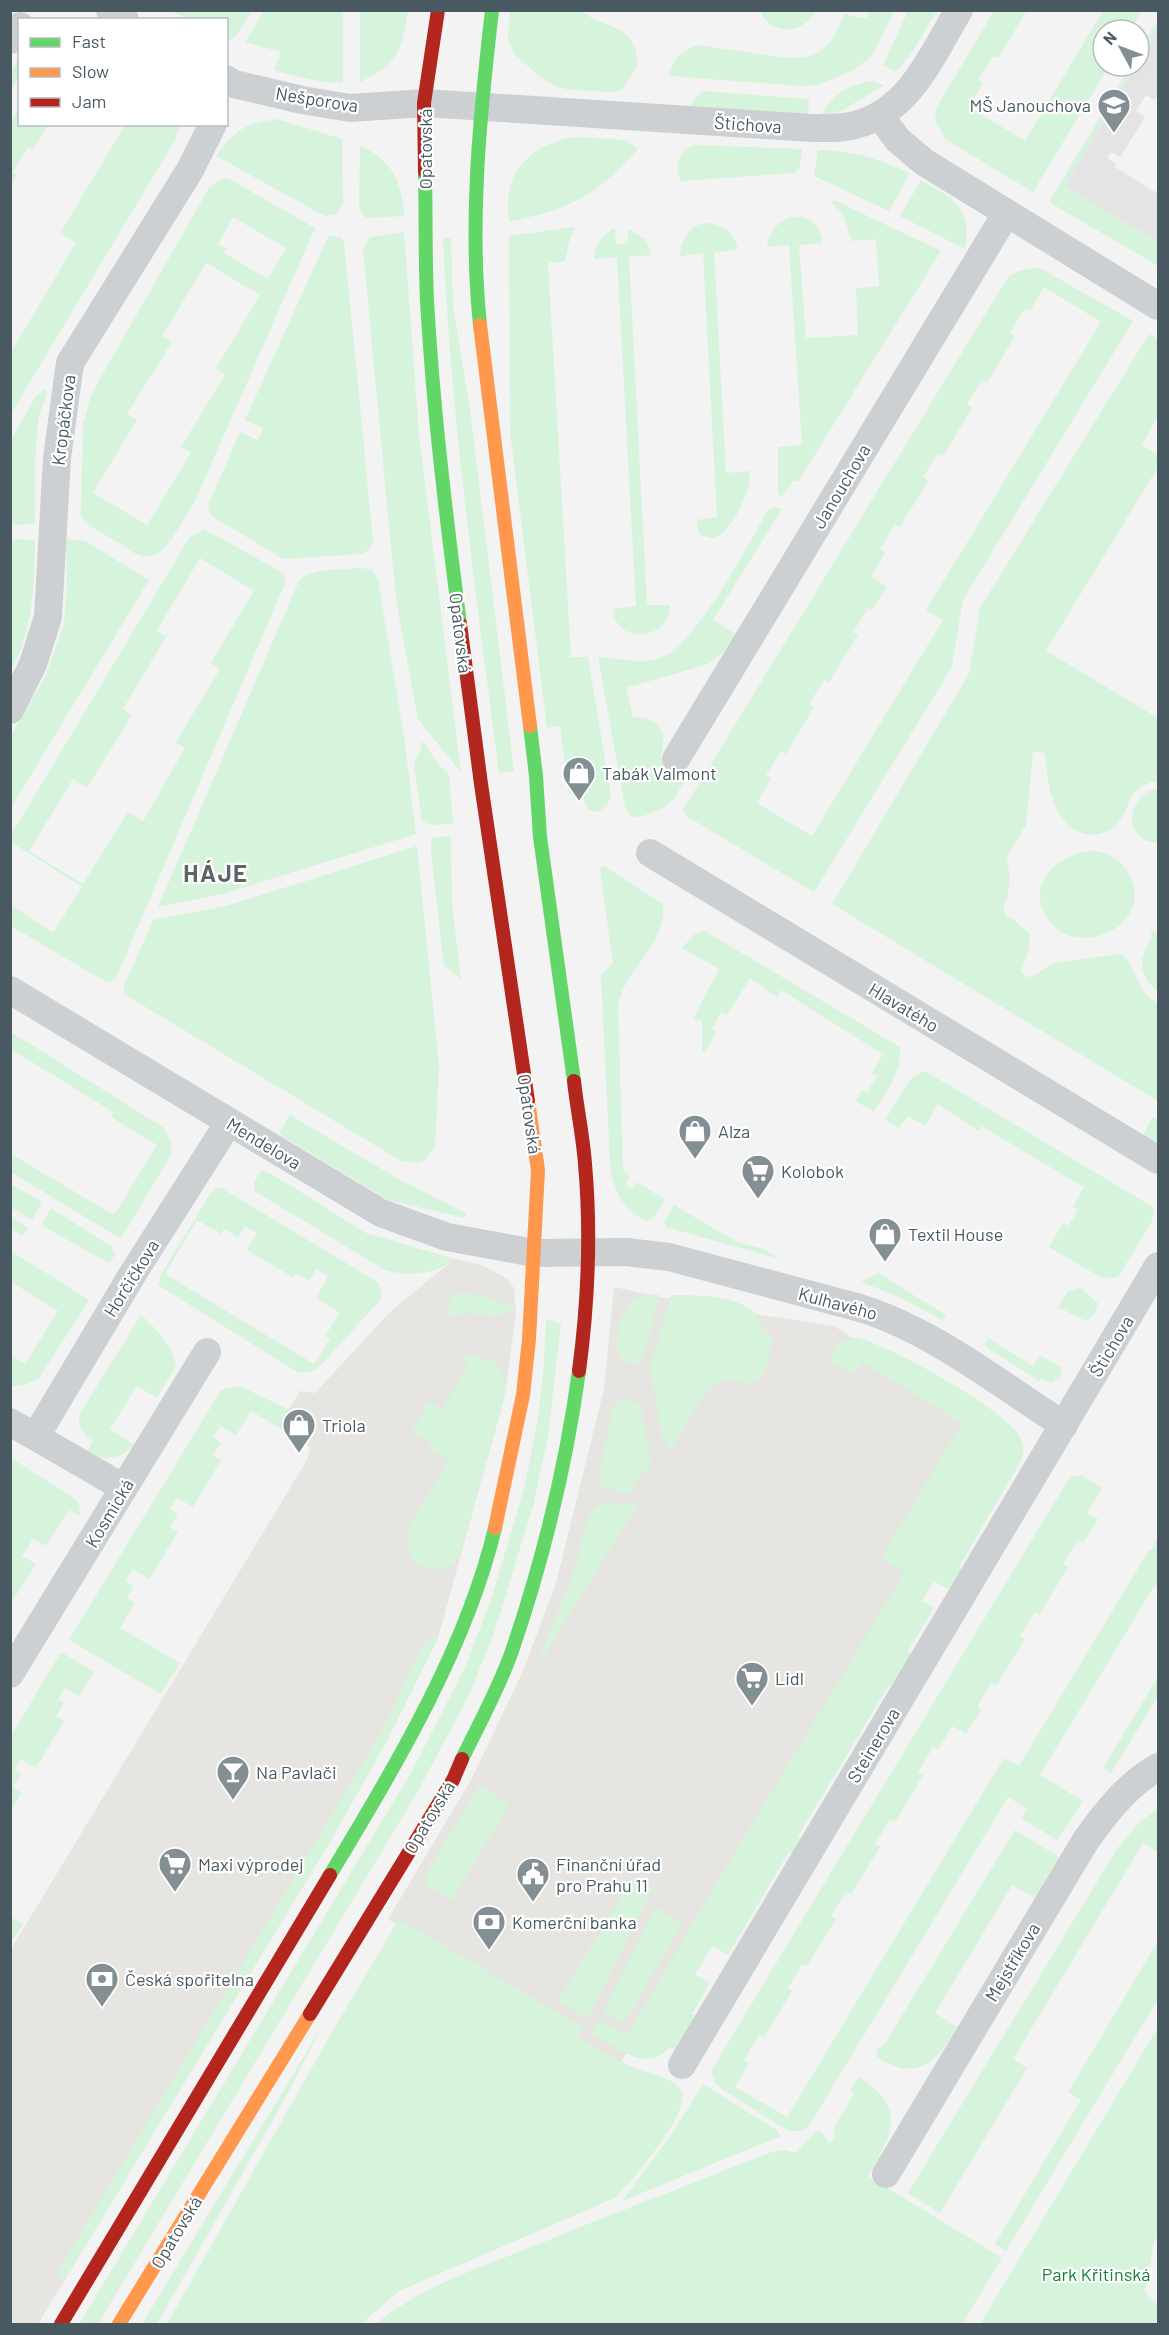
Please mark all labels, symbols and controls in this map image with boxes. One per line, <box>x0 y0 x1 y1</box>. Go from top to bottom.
legend <box>18 18 228 126</box>
north arrow <box>1091 18 1151 78</box>
text: N <box>1099 28 1120 48</box>
text: Fast <box>72 30 106 52</box>
text: Slow <box>72 60 109 82</box>
street label: Nešporova <box>274 82 360 116</box>
school or university icon: MŠ Janouchova <box>1096 87 1132 134</box>
text: Jam <box>72 90 106 112</box>
place label: MŠ Janouchova <box>969 94 1091 116</box>
street label: Opatovská <box>414 109 436 189</box>
street label: Štichova <box>714 111 782 137</box>
street label: Kropáčkova <box>47 373 79 467</box>
street label: Janouchova <box>807 440 875 532</box>
street label: Opatovská <box>445 592 477 674</box>
shop icon: Tabák Valmont <box>561 755 597 802</box>
place label: Tabák Valmont <box>602 762 717 784</box>
district label: HÁJE <box>183 858 249 887</box>
street label: Hlavatého <box>865 978 943 1036</box>
street label: Opatovská <box>513 1073 547 1155</box>
street label: Mendelova <box>223 1112 305 1174</box>
shop icon: Alza <box>677 1113 713 1160</box>
place label: Alza <box>718 1120 750 1142</box>
supermarket icon: Kolobok <box>740 1153 776 1200</box>
place label: Kolobok <box>781 1160 844 1182</box>
shop icon: Textil House <box>867 1216 903 1263</box>
place label: Textil House <box>908 1223 1003 1245</box>
street label: Horčičkova <box>99 1235 163 1321</box>
street label: Kulhavého <box>796 1282 880 1324</box>
street label: Štichova <box>1084 1311 1138 1381</box>
shop icon: Triola <box>281 1407 317 1454</box>
place label: Triola <box>322 1414 366 1436</box>
street label: Kosmická <box>80 1475 138 1551</box>
supermarket icon: Lidl <box>734 1660 770 1707</box>
place label: Lidl <box>775 1667 804 1689</box>
street label: Steinerova <box>842 1703 904 1787</box>
bar icon: Na Pavlači <box>215 1754 251 1801</box>
place label: Na Pavlači <box>256 1761 337 1783</box>
street label: Opatovská <box>399 1777 459 1857</box>
supermarket icon: Maxi výprodej <box>157 1846 193 1893</box>
place label: Maxi výprodej <box>198 1853 304 1875</box>
place label: Finanční úřad pro Prahu 11 <box>556 1853 661 1896</box>
public building icon: Finanční úřad pro Prahu 11 <box>515 1856 551 1903</box>
bank icon: Komerční banka <box>471 1904 507 1951</box>
place label: Komerční banka <box>512 1911 637 1933</box>
street label: Mejstříkova <box>980 1919 1044 2005</box>
bank icon: Česká spořitelna <box>84 1961 120 2008</box>
place label: Česká spořitelna <box>125 1968 254 1990</box>
street label: Opatovská <box>146 2192 206 2272</box>
park label: Park Křitinská <box>1042 2263 1150 2285</box>

